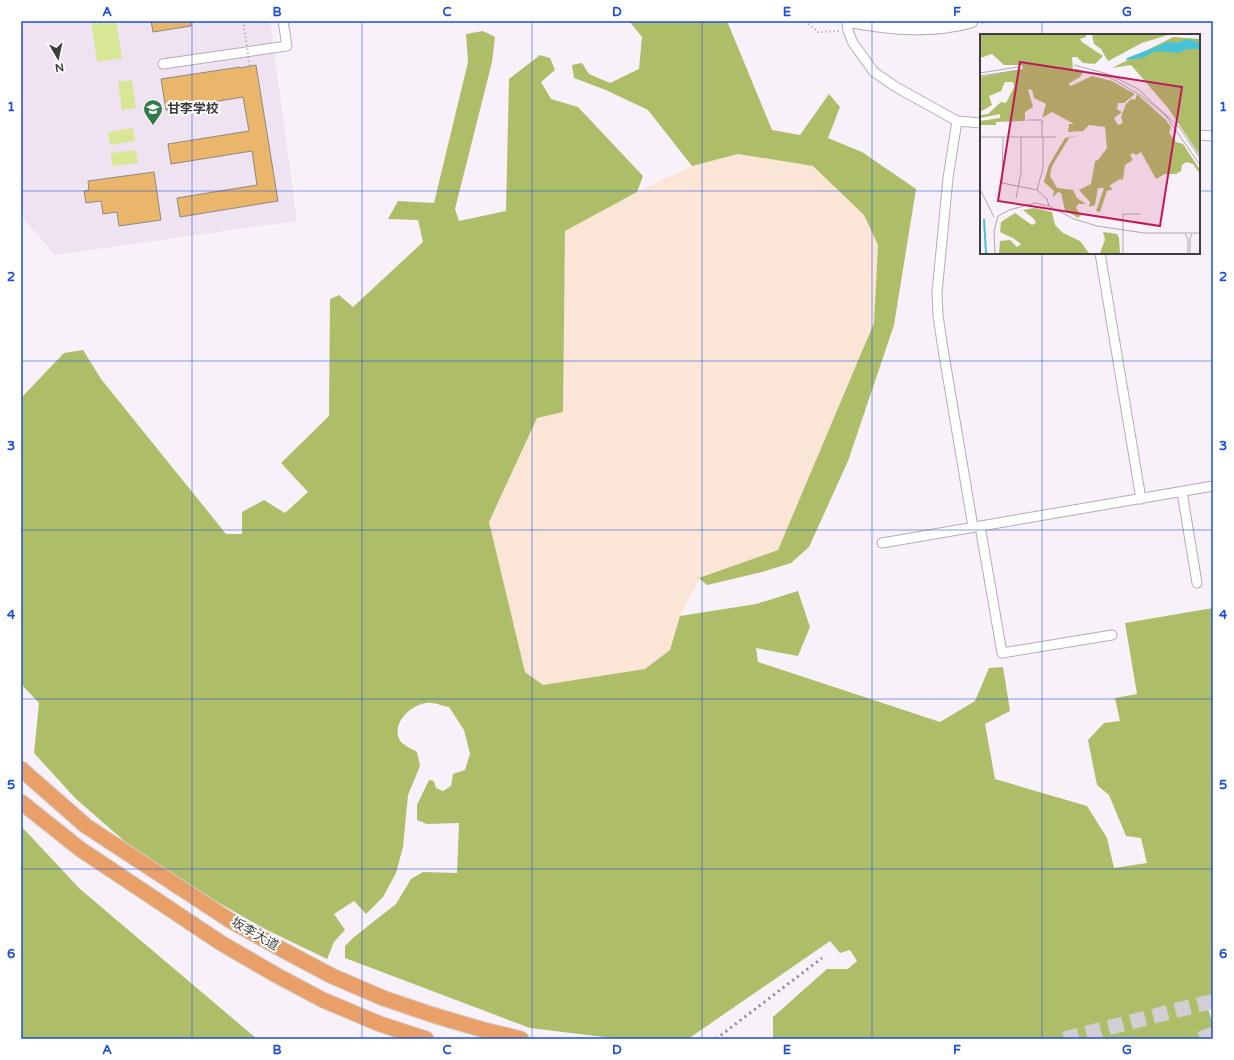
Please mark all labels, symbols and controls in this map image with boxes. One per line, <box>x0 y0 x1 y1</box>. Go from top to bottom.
text: A <box>102 4 112 20</box>
text: B <box>272 4 282 20</box>
text: C <box>442 4 452 20</box>
text: D <box>612 4 622 20</box>
text: E <box>783 4 791 20</box>
text: F <box>953 4 961 20</box>
text: G <box>1122 4 1132 20</box>
inset map <box>980 34 1200 254</box>
north arrow <box>38 38 78 78</box>
text: N <box>54 60 65 74</box>
school or university icon: 甘李学校 <box>142 98 164 126</box>
text: 1 <box>7 99 15 115</box>
text: 1 <box>1219 99 1227 115</box>
place label: 甘李学校 <box>167 101 219 117</box>
text: 2 <box>7 269 15 285</box>
text: 2 <box>1219 269 1227 285</box>
text: 3 <box>7 438 15 454</box>
text: 3 <box>1219 438 1227 454</box>
text: 4 <box>7 607 16 623</box>
text: 4 <box>1219 607 1228 623</box>
text: 5 <box>7 777 15 793</box>
text: 5 <box>1219 777 1227 793</box>
street label: 坂李大道 <box>228 914 282 954</box>
text: 6 <box>7 946 15 962</box>
text: 6 <box>1219 946 1227 962</box>
text: A <box>102 1042 112 1058</box>
text: B <box>272 1042 282 1058</box>
text: C <box>442 1042 452 1058</box>
text: D <box>612 1042 622 1058</box>
text: E <box>783 1042 791 1058</box>
text: F <box>953 1042 961 1058</box>
text: G <box>1122 1042 1132 1058</box>

